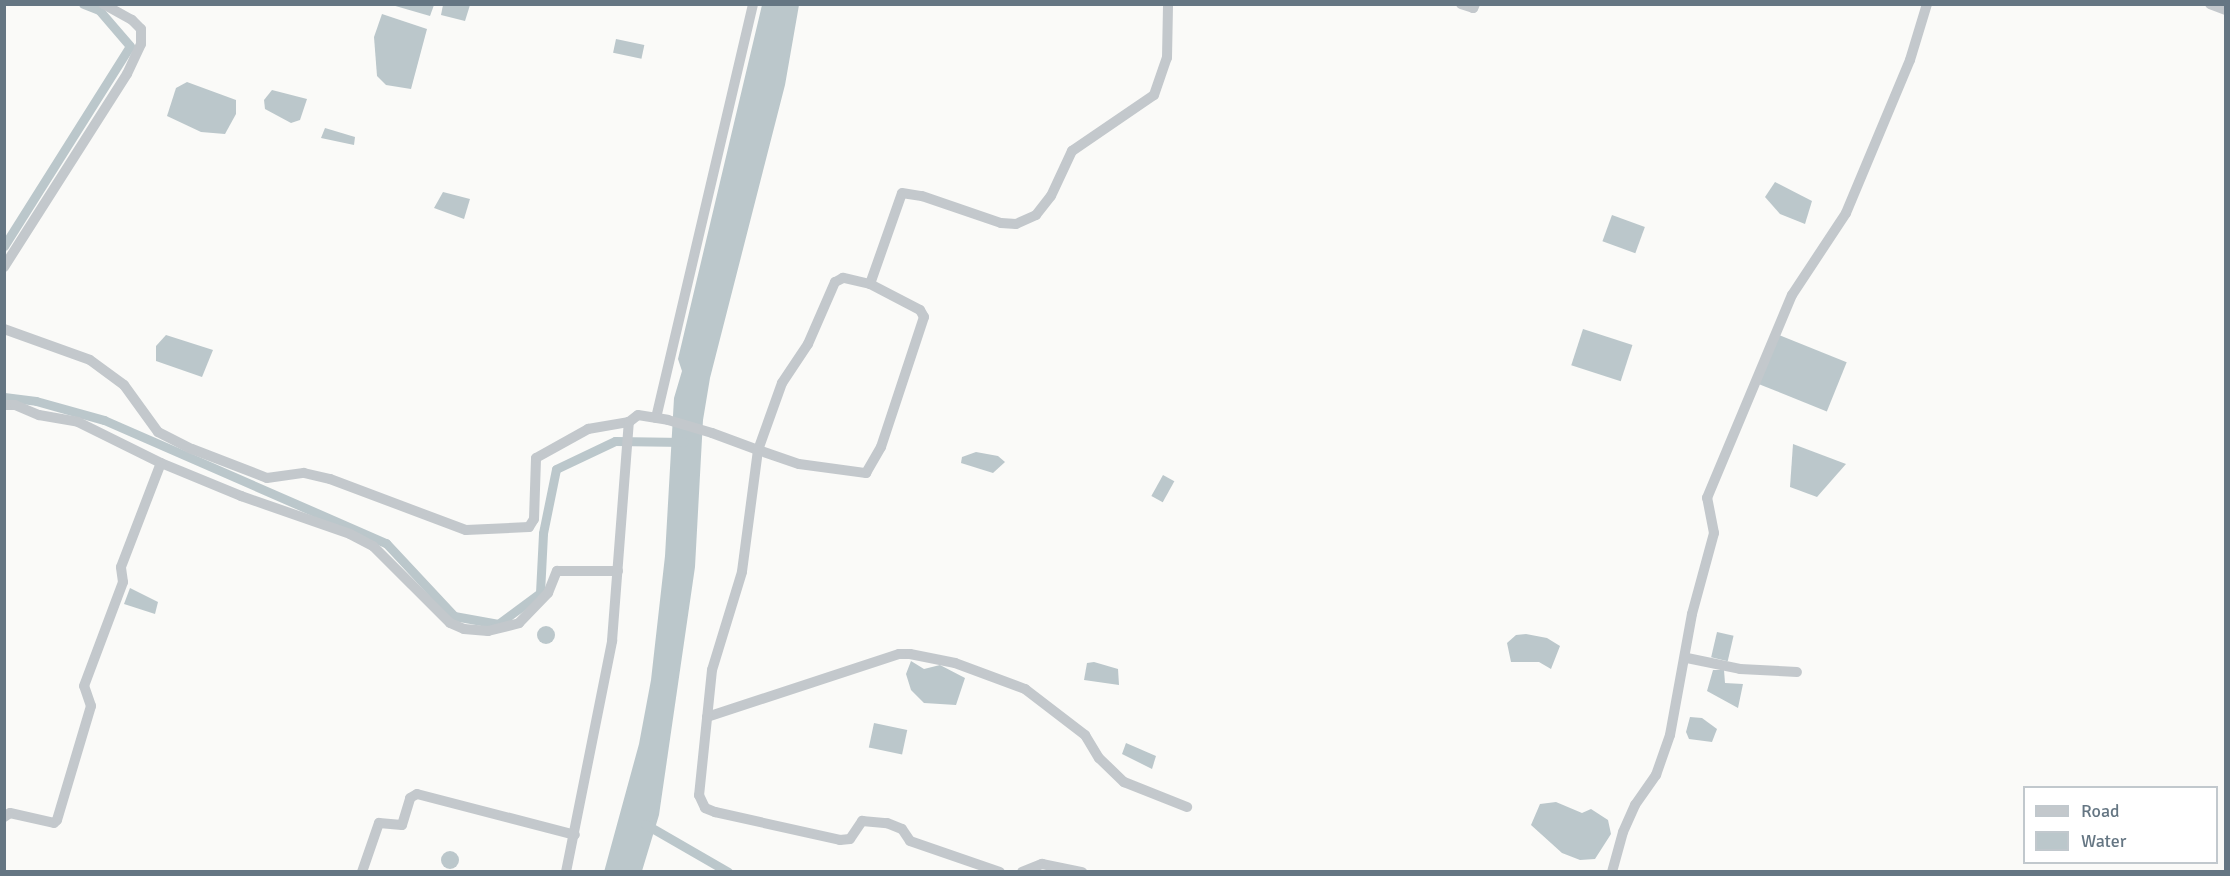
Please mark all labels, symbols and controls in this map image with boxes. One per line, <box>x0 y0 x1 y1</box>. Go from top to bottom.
legend <box>2023 786 2218 864</box>
text: Road <box>2081 800 2120 822</box>
text: Water <box>2081 830 2126 852</box>

